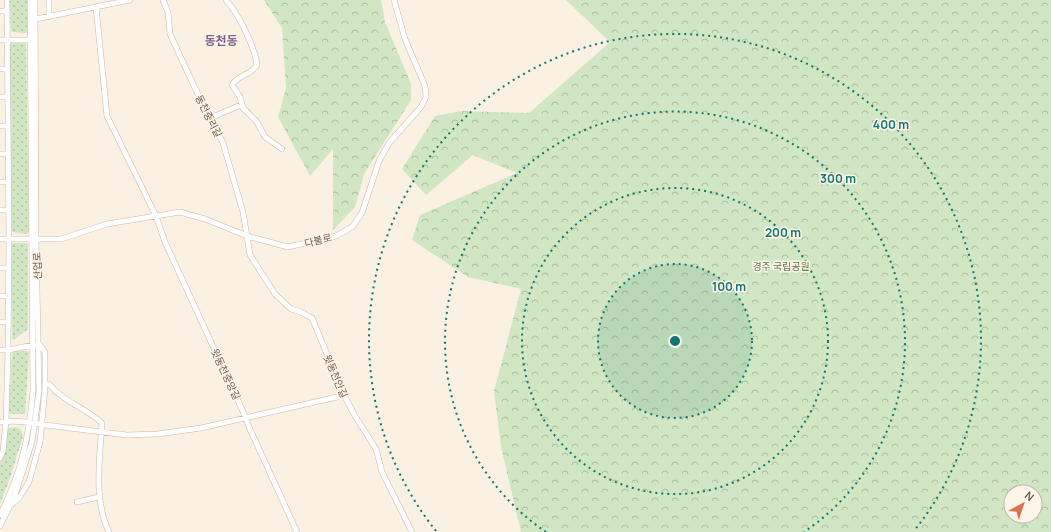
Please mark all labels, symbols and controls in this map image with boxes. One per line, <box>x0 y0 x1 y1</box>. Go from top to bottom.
district label: 동천동 <box>204 32 238 49</box>
street label: 동천중리길 <box>192 92 226 140</box>
text: 400 m <box>873 116 909 133</box>
text: 300 m <box>820 170 856 187</box>
text: 200 m <box>765 224 801 241</box>
street label: 다불로 <box>303 230 333 250</box>
street label: 산업로 <box>30 252 44 280</box>
park label: 경주 국립공원 <box>752 259 810 273</box>
text: 100 m <box>712 278 746 295</box>
centre of rings <box>668 334 682 348</box>
street label: 윗동천중앙길 <box>208 346 244 402</box>
street label: 윗동천안길 <box>321 352 351 400</box>
north arrow <box>1003 484 1043 524</box>
text: N <box>1022 488 1038 504</box>

